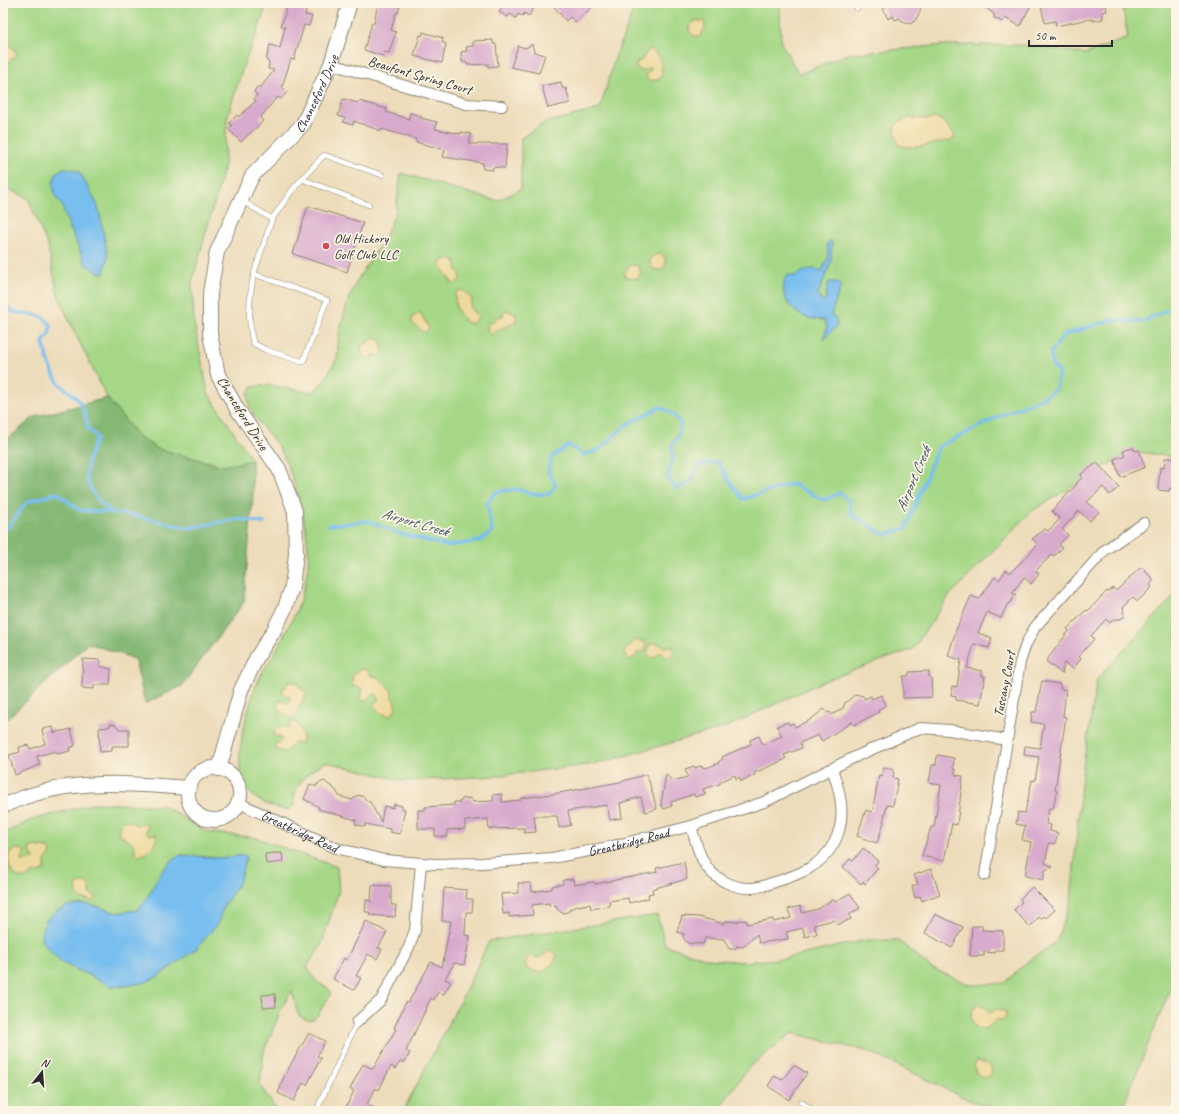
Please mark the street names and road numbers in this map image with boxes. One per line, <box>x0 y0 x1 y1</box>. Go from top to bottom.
street label: Chanceford Drive <box>291 52 343 136</box>
street label: Beaufont Spring Court <box>366 53 476 99</box>
street label: Chanceford Drive <box>213 373 273 454</box>
street label: Tuscany Court <box>990 648 1020 718</box>
street label: Greatbridge Road <box>259 807 343 858</box>
street label: Greatbridge Road <box>587 823 673 860</box>

